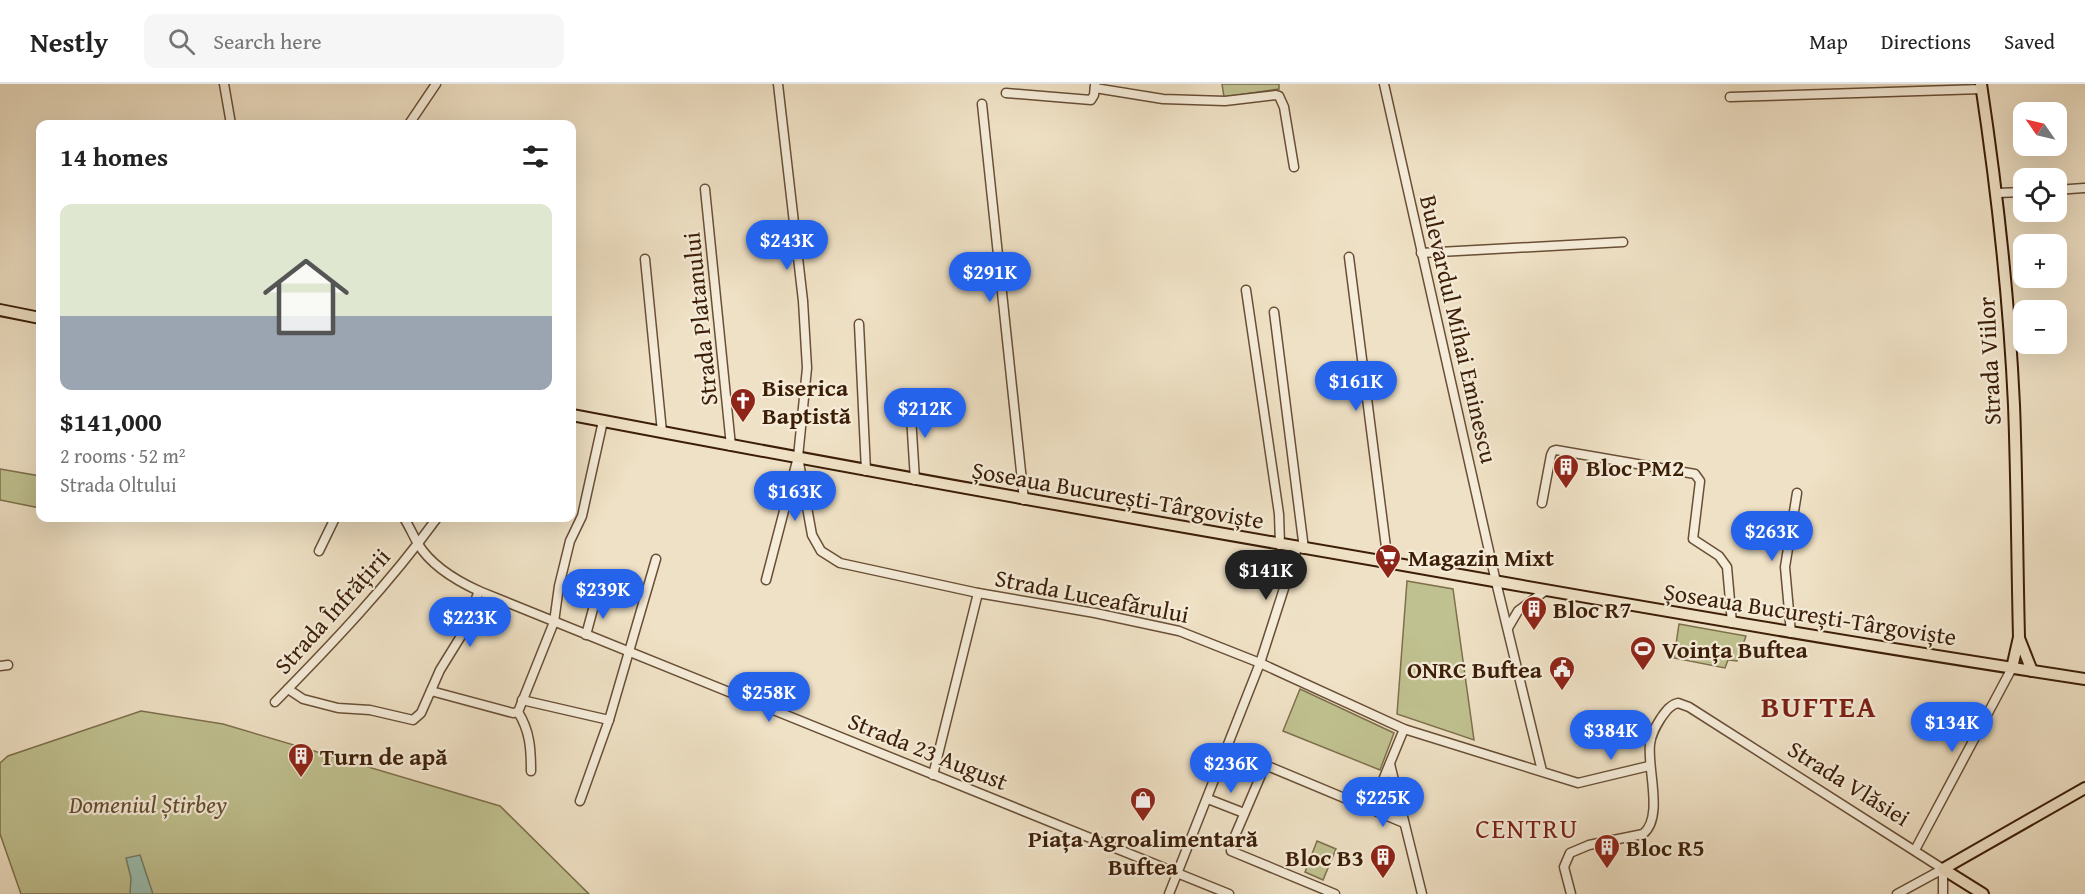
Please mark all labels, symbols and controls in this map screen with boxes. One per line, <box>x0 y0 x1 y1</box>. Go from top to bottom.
search box <box>144 14 564 68</box>
text: Nestly <box>30 21 108 62</box>
icon: search <box>165 25 198 58</box>
text: Search here <box>213 25 322 57</box>
text: Map <box>1809 26 1848 57</box>
text: Directions <box>1881 26 1971 57</box>
text: Saved <box>2004 26 2055 57</box>
north arrow <box>2013 102 2067 156</box>
map controls <box>2013 102 2067 354</box>
text: 14 homes <box>60 137 168 176</box>
icon: filters <box>519 140 552 173</box>
button: locate <box>2013 168 2067 222</box>
street label: Bulevardul Mihai Eminescu <box>1411 191 1507 467</box>
pin: $243K <box>745 220 829 271</box>
text: $243K <box>760 225 814 254</box>
street label: Strada Platanului <box>673 230 727 408</box>
button: + <box>2013 234 2067 288</box>
icon: home <box>252 243 360 351</box>
pin: $291K <box>948 252 1032 303</box>
text: $291K <box>963 257 1017 286</box>
street label: Strada Viilor <box>1968 296 2010 426</box>
button: − <box>2013 300 2067 354</box>
pin: $161K <box>1314 361 1398 412</box>
text: $161K <box>1329 366 1383 395</box>
place label: Biserica Baptistă <box>762 370 852 433</box>
church icon: Biserica Baptistă <box>728 386 758 424</box>
pin: $212K <box>883 388 967 439</box>
text: $212K <box>898 393 952 422</box>
text: $141,000 <box>60 402 162 441</box>
text: 2 rooms · 52 m² <box>60 441 186 470</box>
place label: Bloc PM2 <box>1586 450 1684 485</box>
street label: Șoseaua București-Târgoviște <box>969 452 1267 538</box>
building icon: Bloc PM2 <box>1551 452 1581 490</box>
text: Strada Oltului <box>60 470 177 499</box>
pin: $163K <box>753 471 837 522</box>
text: $163K <box>768 476 822 505</box>
pin: $263K <box>1730 511 1814 562</box>
text: $263K <box>1745 516 1799 545</box>
street label: Strada Înfrățirii <box>266 540 398 682</box>
place label: Magazin Mixt <box>1408 540 1554 575</box>
supermarket icon: Magazin Mixt <box>1373 542 1403 580</box>
pin: $141K <box>1224 550 1308 601</box>
text: $141K <box>1239 555 1293 584</box>
street label: Strada Luceafărului <box>992 560 1192 632</box>
pin: $239K <box>561 569 645 620</box>
text: $239K <box>576 574 630 603</box>
street label: Șoseaua București-Târgoviște <box>1661 574 1959 654</box>
place label: Bloc R7 <box>1553 592 1632 627</box>
building icon: Bloc R7 <box>1519 594 1549 632</box>
pin: $223K <box>428 597 512 648</box>
text: $223K <box>443 602 497 631</box>
place label: Voința Buftea <box>1662 632 1809 667</box>
sports icon: Voința Buftea <box>1628 634 1658 672</box>
place label: ONRC Buftea <box>1407 652 1543 687</box>
public building icon: ONRC Buftea <box>1547 654 1577 692</box>
pin: $258K <box>727 672 811 723</box>
text: $258K <box>742 677 796 706</box>
district label: BUFTEA <box>1761 684 1877 728</box>
pin: $134K <box>1910 702 1994 753</box>
street label: Strada 23 August <box>843 703 1014 799</box>
text: $134K <box>1925 707 1979 736</box>
pin: $384K <box>1569 710 1653 761</box>
text: $384K <box>1584 715 1638 744</box>
street label: Strada Vlăsiei <box>1781 731 1917 835</box>
place label: Turn de apă <box>320 739 448 774</box>
building icon: Turn de apă <box>286 741 316 779</box>
pin: $236K <box>1189 743 1273 794</box>
text: $236K <box>1204 748 1258 777</box>
pin: $225K <box>1341 777 1425 828</box>
text: $225K <box>1356 782 1410 811</box>
shop icon: Piața Agroalimentară Buftea <box>1128 785 1158 823</box>
park label: Domeniul Știrbey <box>68 787 227 822</box>
district label: CENTRU <box>1475 808 1579 848</box>
place label: Piața Agroalimentară Buftea <box>1028 821 1259 884</box>
place label: Bloc R5 <box>1626 830 1705 865</box>
building icon: Bloc R5 <box>1592 832 1622 870</box>
place label: Bloc B3 <box>1285 840 1364 875</box>
building icon: Bloc B3 <box>1368 842 1398 880</box>

